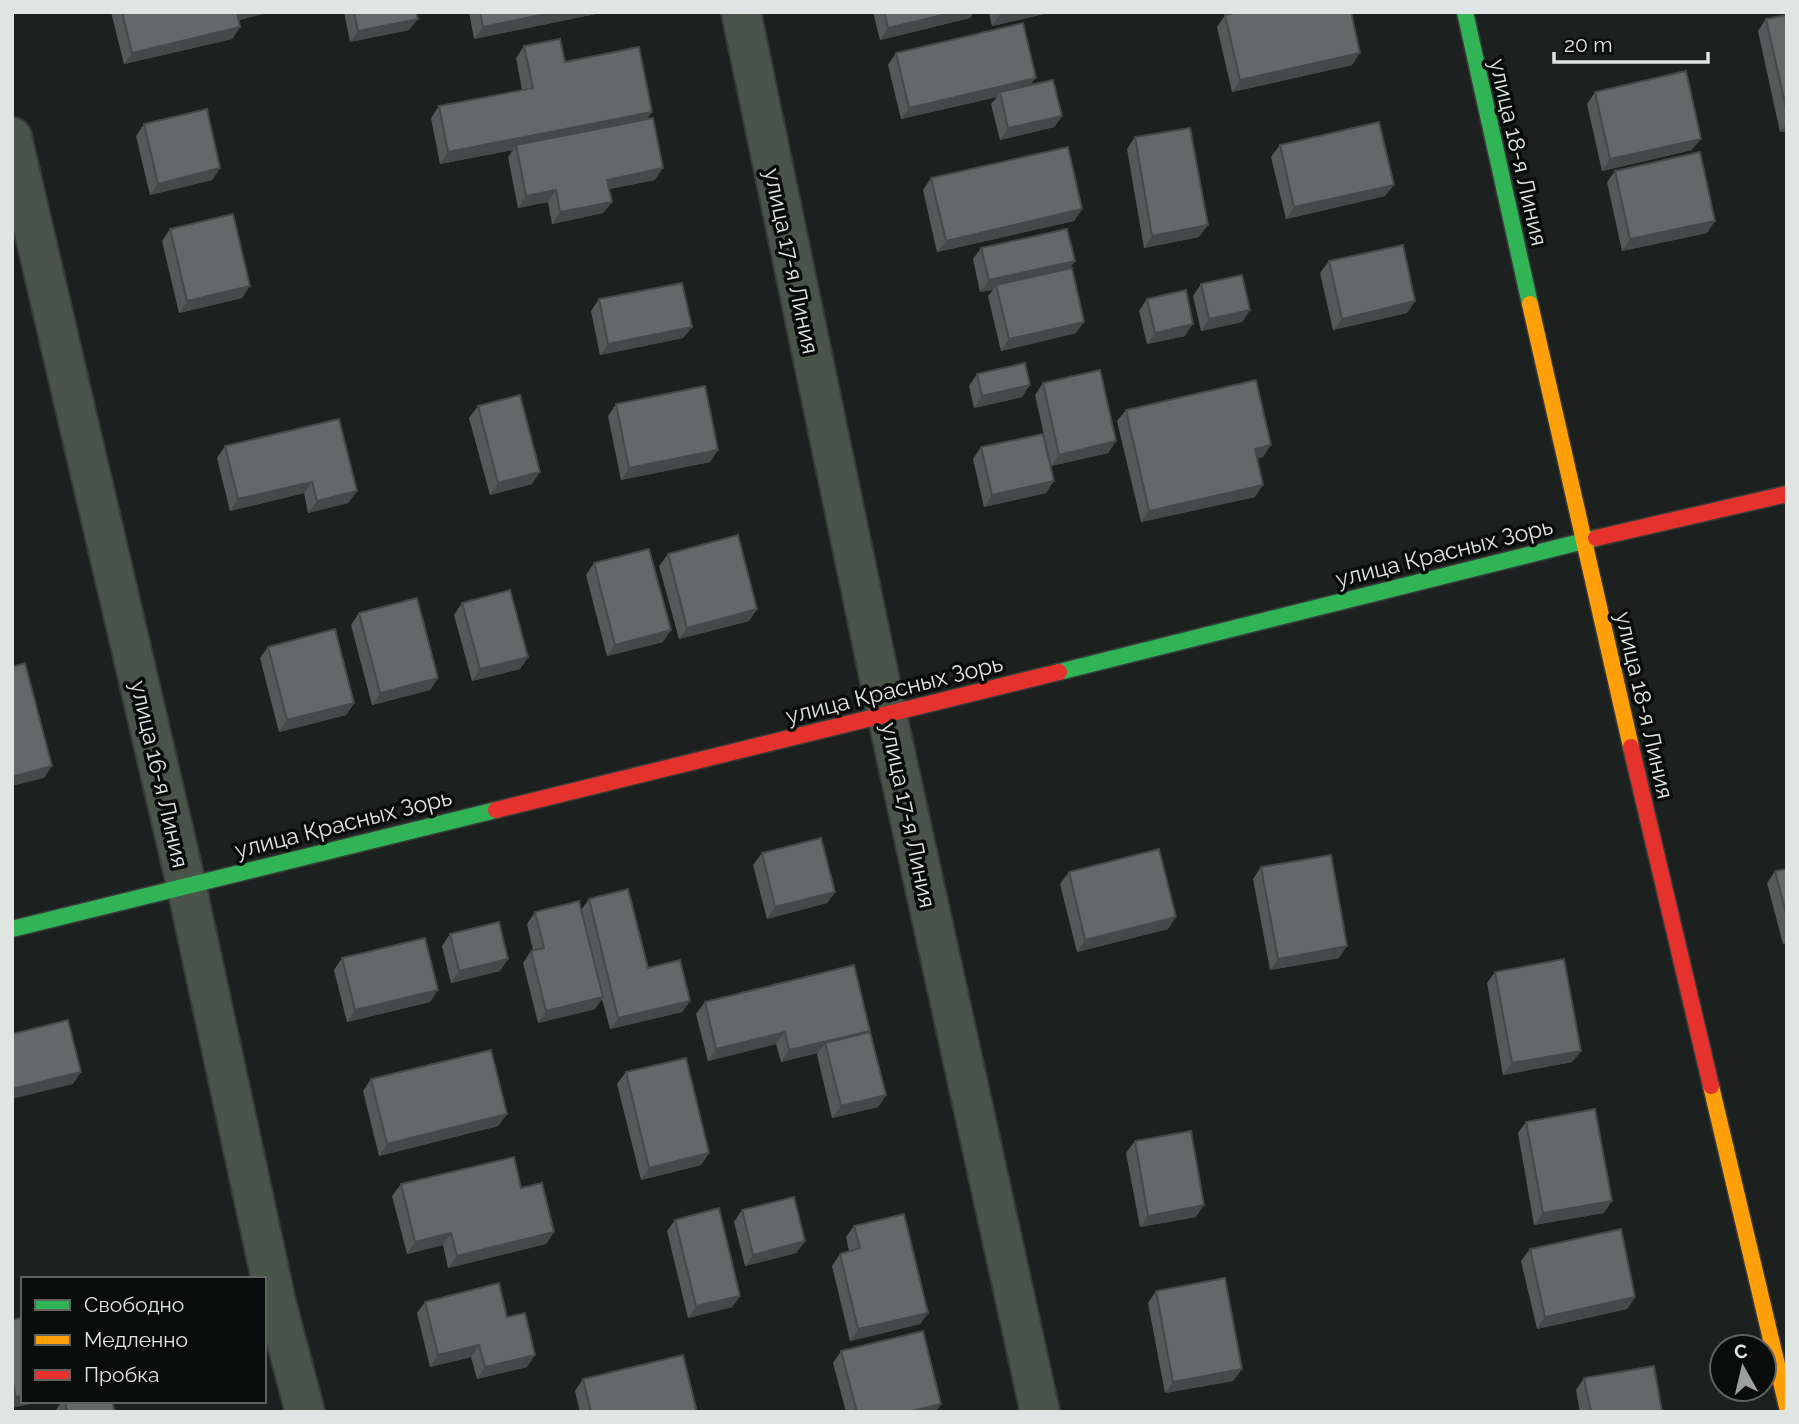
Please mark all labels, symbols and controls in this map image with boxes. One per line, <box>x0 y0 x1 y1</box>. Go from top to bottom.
scale bar <box>1554 21 1708 65</box>
text: 20 m <box>1564 32 1612 57</box>
street label: улица 18-я Линия <box>1484 56 1554 248</box>
street label: улица 17-я Линия <box>759 166 825 356</box>
street label: улица Красных Зорь <box>1333 512 1555 592</box>
street label: улица 18-я Линия <box>1610 609 1680 801</box>
street label: улица Красных Зорь <box>783 649 1005 729</box>
street label: улица 16-я Линия <box>125 678 195 870</box>
street label: улица 17-я Линия <box>876 720 942 910</box>
street label: улица Красных Зорь <box>232 783 454 863</box>
legend <box>21 1277 266 1403</box>
text: Свободно <box>84 1292 184 1317</box>
text: Медленно <box>84 1327 188 1352</box>
north arrow <box>1708 1333 1778 1403</box>
text: С <box>1733 1339 1749 1363</box>
text: Пробка <box>84 1362 160 1387</box>

